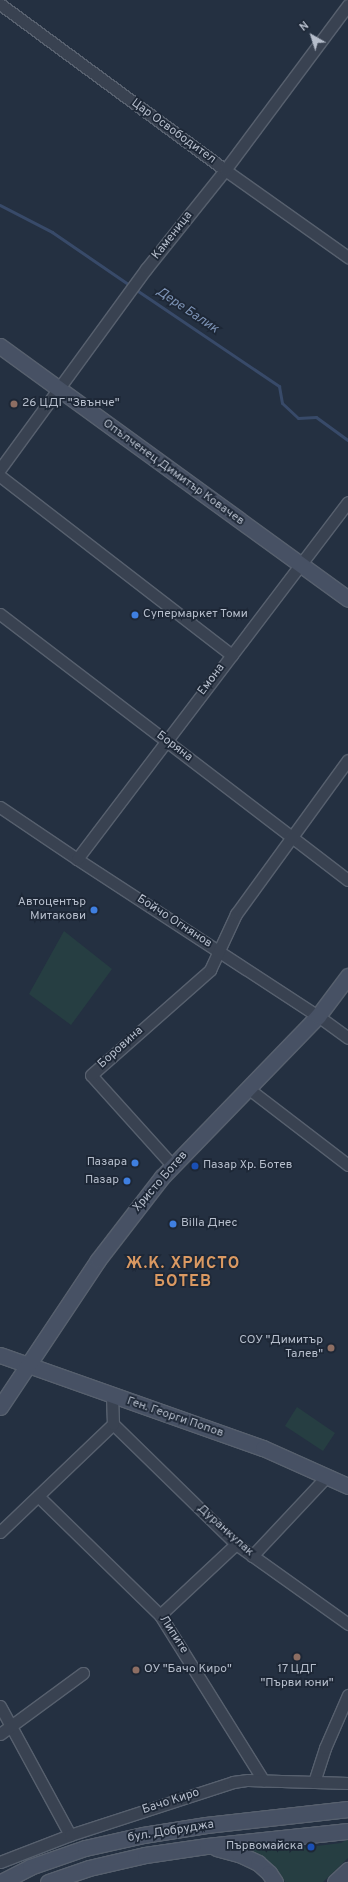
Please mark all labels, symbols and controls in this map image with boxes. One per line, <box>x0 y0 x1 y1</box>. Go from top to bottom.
north arrow <box>292 16 332 56</box>
text: N <box>297 19 312 35</box>
street label: Цар Освободител <box>128 96 218 168</box>
street label: Каменица <box>150 209 196 263</box>
water label: Дере Балик <box>153 285 221 337</box>
place label: 26 ЦДГ "Звънче" <box>22 397 120 411</box>
marker: 26 ЦДГ "Звънче" <box>9 399 19 409</box>
street label: Опълченец Димитър Ковачев <box>99 417 247 529</box>
place label: Супермаркет Томи <box>143 608 248 622</box>
marker: Супермаркет Томи <box>130 610 140 620</box>
street label: Емона <box>196 661 228 699</box>
street label: Боряна <box>153 729 195 765</box>
street label: Бойчо Огнянов <box>134 892 214 952</box>
place label: Автоцентър Митакови <box>18 896 86 924</box>
marker: Автоцентър Митакови <box>89 905 99 915</box>
street label: Боровина <box>96 1024 146 1072</box>
street label: Христо Ботев <box>131 1149 191 1215</box>
place label: Пазара <box>87 1156 127 1170</box>
marker: Пазара <box>130 1158 140 1168</box>
place label: Пазар Хр. Ботев <box>203 1159 293 1173</box>
marker: Пазар Хр. Ботев <box>190 1161 200 1171</box>
place label: Пазар <box>85 1174 119 1188</box>
marker: Пазар <box>122 1176 132 1186</box>
place label: Billa Днес <box>181 1217 237 1231</box>
marker: Billa Днес <box>168 1219 178 1229</box>
district label: Ж.К. ХРИСТО БОТЕВ <box>126 1254 240 1292</box>
place label: СОУ "Димитър Талев" <box>239 1334 323 1362</box>
marker: СОУ "Димитър Талев" <box>326 1343 336 1353</box>
street label: Ген. Георги Попов <box>125 1395 225 1441</box>
street label: Дуранкулак <box>194 1502 256 1560</box>
street label: Липите <box>155 1613 191 1657</box>
marker: 17 ЦДГ "Първи юни" <box>292 1652 302 1662</box>
place label: ОУ "Бачо Киро" <box>144 1663 232 1677</box>
place label: 17 ЦДГ "Първи юни" <box>260 1663 334 1691</box>
marker: ОУ "Бачо Киро" <box>131 1665 141 1675</box>
street label: Бачо Киро <box>141 1786 201 1818</box>
street label: бул. Добруджа <box>127 1818 215 1846</box>
place label: Първомайска <box>226 1840 303 1854</box>
marker: Първомайска <box>306 1842 316 1852</box>

